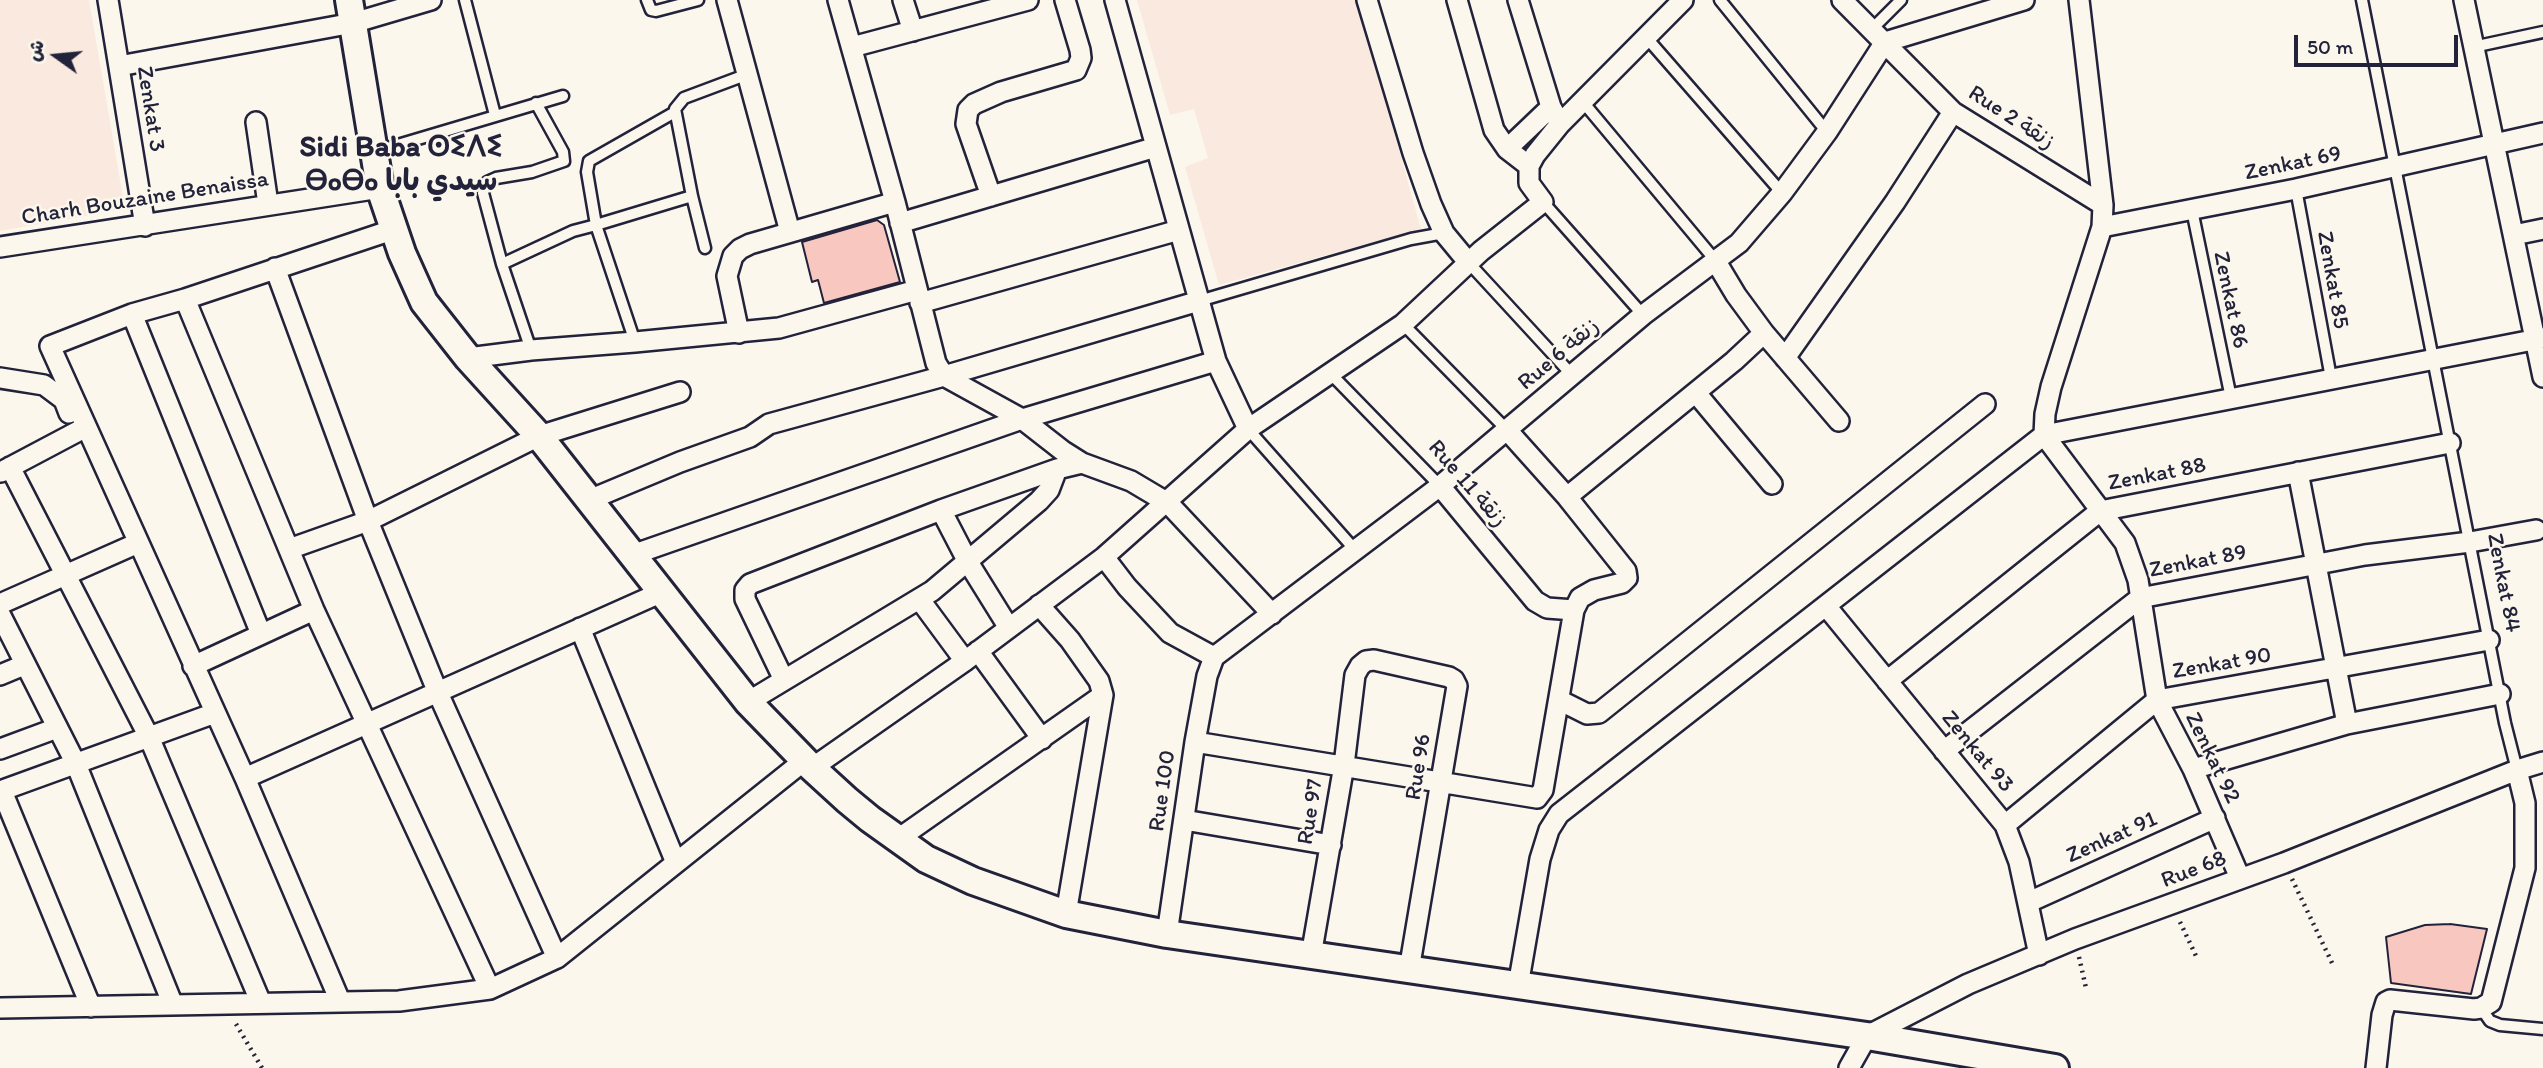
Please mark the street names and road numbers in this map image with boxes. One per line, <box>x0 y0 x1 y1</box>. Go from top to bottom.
street label: Zenkat 3 <box>130 64 170 154</box>
street label: Rue 2 زنقة <box>1963 80 2059 156</box>
street label: Zenkat 69 <box>2242 140 2344 188</box>
street label: Charh Bouzaine Benaissa <box>19 166 271 232</box>
street label: Zenkat 85 <box>2310 229 2354 331</box>
street label: Zenkat 86 <box>2206 249 2254 351</box>
street label: Rue 6 زنقة <box>1513 313 1605 397</box>
street label: Rue 11 زنقة <box>1422 435 1512 533</box>
street label: Zenkat 88 <box>2106 452 2208 498</box>
street label: Zenkat 84 <box>2480 531 2526 635</box>
street label: Zenkat 89 <box>2147 539 2249 585</box>
street label: Zenkat 90 <box>2170 642 2274 686</box>
street label: Zenkat 93 <box>1935 705 2019 799</box>
street label: Zenkat 92 <box>2178 708 2246 808</box>
street label: Rue 96 <box>1400 732 1438 802</box>
street label: Rue 100 <box>1144 749 1182 833</box>
street label: Rue 97 <box>1292 777 1330 847</box>
street label: Zenkat 91 <box>2062 806 2162 870</box>
street label: Rue 68 <box>2158 845 2230 895</box>

